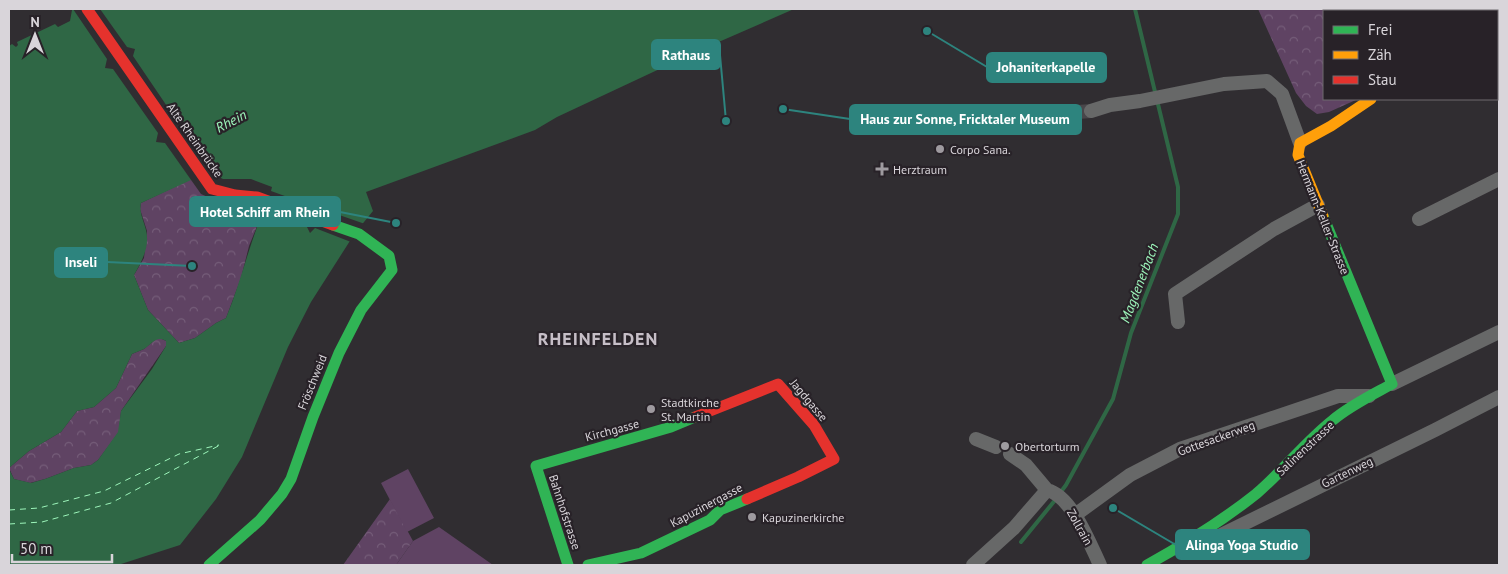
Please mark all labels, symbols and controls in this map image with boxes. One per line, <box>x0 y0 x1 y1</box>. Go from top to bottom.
north arrow <box>10 10 60 60</box>
legend <box>1323 10 1498 100</box>
text: N <box>30 13 40 31</box>
text: Frei <box>1368 20 1393 39</box>
callout: Rathaus <box>652 40 720 69</box>
text: Zäh <box>1368 45 1392 64</box>
text: Rathaus <box>662 46 710 64</box>
callout: Johaniterkapelle <box>987 53 1106 82</box>
text: Johaniterkapelle <box>996 58 1095 76</box>
text: Stau <box>1368 70 1397 89</box>
street label: Alte Rheinbrücke <box>164 100 226 180</box>
callout: Haus zur Sonne, Fricktaler Museum <box>850 105 1081 134</box>
water label: Rhein <box>212 106 250 136</box>
text: Haus zur Sonne, Fricktaler Museum <box>860 110 1070 128</box>
place label: Corpo Sana. <box>950 142 1010 157</box>
marker: Corpo Sana. <box>934 143 946 155</box>
street label: Hermann-Keller-Strasse <box>1293 157 1353 277</box>
marker: Herztraum <box>875 162 889 176</box>
place label: Herztraum <box>893 162 947 177</box>
callout: Hotel Schiff am Rhein <box>190 197 340 226</box>
text: Hotel Schiff am Rhein <box>200 203 330 221</box>
water label: Magdenerbach <box>1116 241 1162 325</box>
callout: Inseli <box>55 248 107 277</box>
text: Inseli <box>65 253 97 271</box>
district label: RHEINFELDEN <box>538 327 658 350</box>
street label: Fröschweid <box>294 352 330 412</box>
street label: Jagdgasse <box>786 375 831 424</box>
place label: Stadtkirche St. Martin <box>661 395 719 424</box>
marker: Stadtkirche St. Martin <box>645 403 657 415</box>
street label: Kirchgasse <box>583 416 641 444</box>
street label: Gottesackerweg <box>1175 417 1257 459</box>
street label: Salinenstrasse <box>1273 417 1337 479</box>
place label: Obertorturm <box>1015 439 1079 454</box>
marker: Obertorturm <box>999 440 1011 452</box>
street label: Gartenweg <box>1319 453 1375 491</box>
street label: Bahnhofstrasse <box>546 473 584 551</box>
street label: Kapuzinergasse <box>667 480 745 530</box>
street label: Zollrain <box>1064 506 1096 548</box>
place label: Kapuzinerkirche <box>762 510 844 525</box>
marker: Kapuzinerkirche <box>746 511 758 523</box>
callout: Alinga Yoga Studio <box>1176 530 1309 559</box>
scale bar <box>12 532 112 564</box>
text: Alinga Yoga Studio <box>1186 536 1299 554</box>
text: 50 m <box>20 539 53 558</box>

